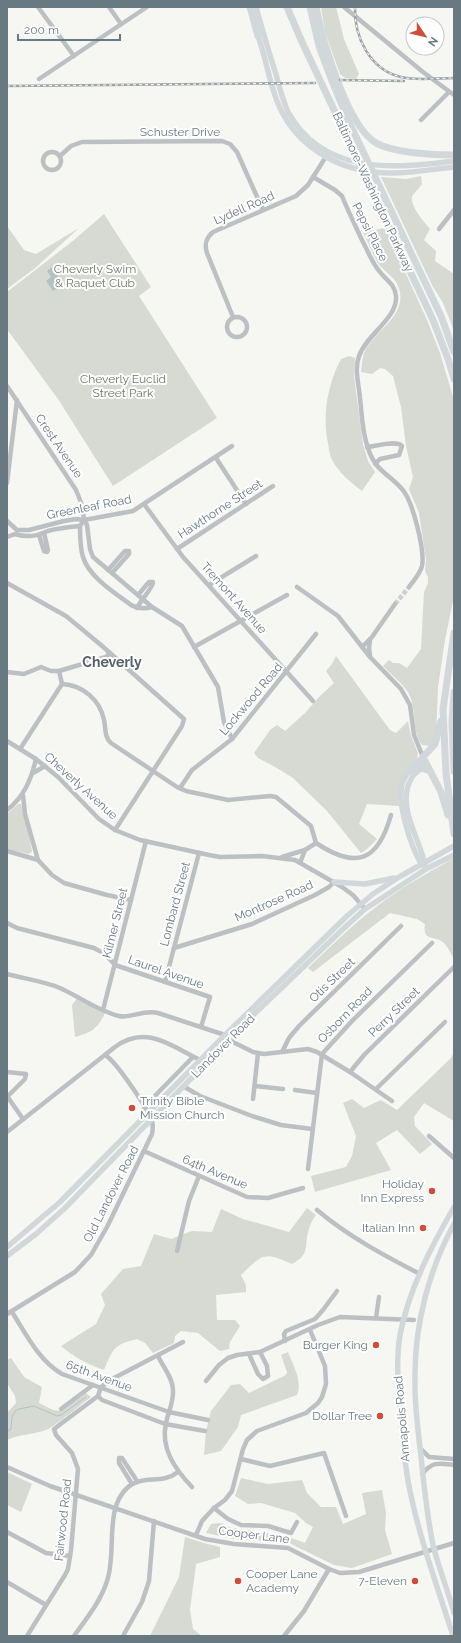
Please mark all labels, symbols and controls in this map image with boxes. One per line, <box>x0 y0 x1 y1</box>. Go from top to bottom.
scale bar <box>18 16 120 42</box>
north arrow <box>405 16 445 56</box>
text: 200 m <box>24 23 59 37</box>
text: N <box>425 34 441 49</box>
street label: Baltimore-Washington Parkway <box>330 110 416 275</box>
street label: Schuster Drive <box>140 125 220 139</box>
street label: Lydell Road <box>212 188 276 228</box>
street label: Pepsi Place <box>349 200 391 264</box>
park label: Cheverly Swim & Raquet Club <box>54 262 136 290</box>
park label: Cheverly Euclid Street Park <box>80 372 166 400</box>
street label: Crest Avenue <box>33 411 85 481</box>
street label: Hawthorne Street <box>175 477 265 541</box>
street label: Greenleaf Road <box>45 492 133 522</box>
street label: Tremont Avenue <box>198 559 270 637</box>
district label: Cheverly <box>82 654 142 670</box>
street label: Lockwood Road <box>217 660 285 738</box>
street label: Cheverly Avenue <box>42 749 120 823</box>
street label: Lombard Street <box>157 860 193 948</box>
street label: Montrose Road <box>233 877 315 925</box>
street label: Kilmer Street <box>100 886 130 960</box>
street label: Laurel Avenue <box>126 952 206 992</box>
street label: Otis Street <box>306 955 358 1005</box>
street label: Osborn Road <box>315 984 375 1046</box>
street label: Perry Street <box>366 984 422 1040</box>
street label: Landover Road <box>188 1011 258 1081</box>
place label: Trinity Bible Mission Church <box>140 1094 225 1122</box>
marker: Trinity Bible Mission Church <box>127 1103 137 1113</box>
street label: Old Landover Road <box>81 1143 141 1245</box>
street label: 64th Avenue <box>180 1152 250 1192</box>
place label: Holiday Inn Express <box>361 1177 424 1205</box>
marker: Holiday Inn Express <box>427 1186 437 1196</box>
place label: Italian Inn <box>362 1221 415 1235</box>
marker: Italian Inn <box>418 1223 428 1233</box>
place label: Burger King <box>303 1338 368 1352</box>
marker: Burger King <box>371 1340 381 1350</box>
street label: 65th Avenue <box>64 1358 134 1394</box>
street label: Annapolis Road <box>391 1375 413 1463</box>
place label: Dollar Tree <box>312 1409 372 1423</box>
marker: Dollar Tree <box>375 1411 385 1421</box>
street label: Fairwood Road <box>52 1478 74 1562</box>
street label: Cooper Lane <box>218 1524 290 1546</box>
place label: Cooper Lane Academy <box>246 1567 318 1595</box>
place label: 7-Eleven <box>358 1574 407 1588</box>
marker: Cooper Lane Academy <box>233 1576 243 1586</box>
marker: 7-Eleven <box>410 1576 420 1586</box>

